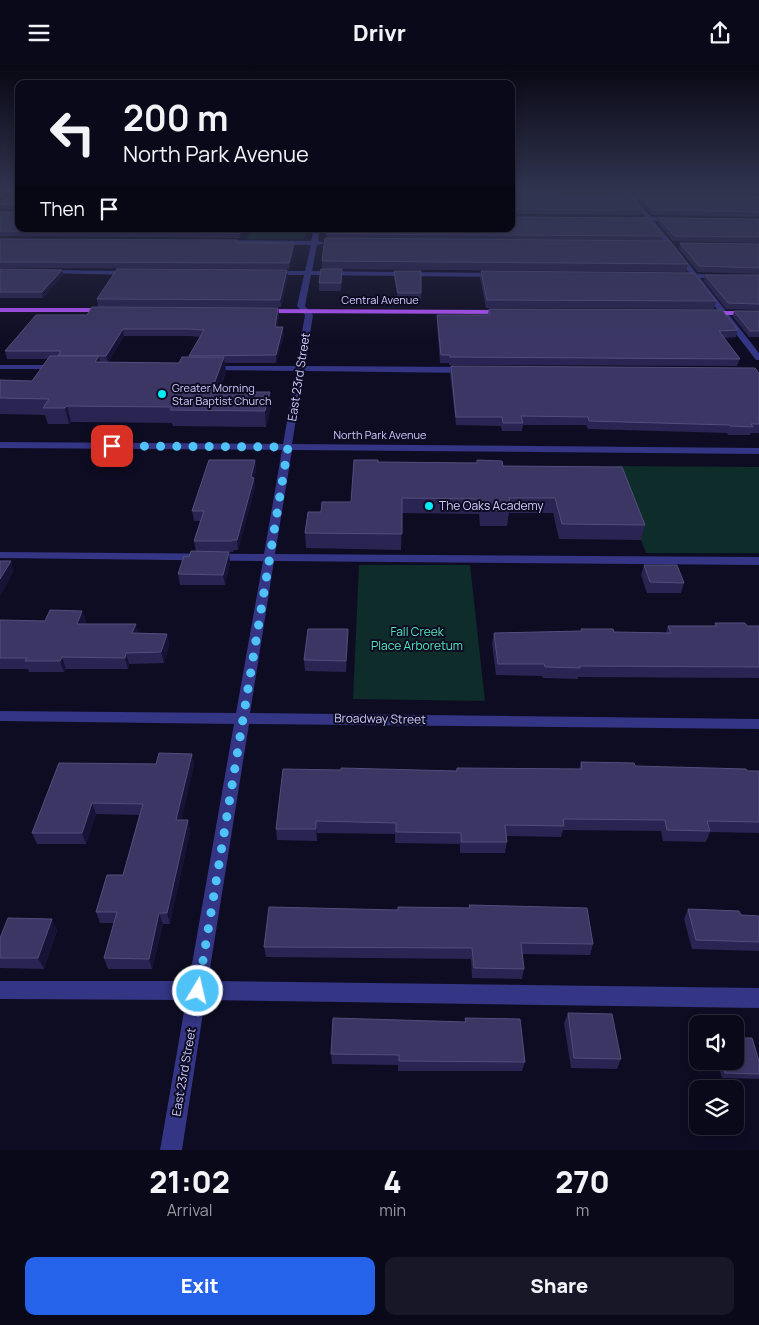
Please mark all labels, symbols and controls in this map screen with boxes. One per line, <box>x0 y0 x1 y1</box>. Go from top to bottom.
text: Drivr <box>353 18 406 48</box>
icon: menu <box>25 19 53 47</box>
icon: share <box>706 19 734 47</box>
text: 200 m <box>123 94 228 142</box>
icon: left <box>40 100 105 165</box>
text: North Park Avenue <box>123 139 309 169</box>
icon: arrive <box>95 195 123 223</box>
text: Then <box>40 196 85 222</box>
street label: Central Avenue <box>341 292 419 307</box>
street label: East 23rd Street <box>283 331 314 422</box>
place label: Greater Morning Star Baptist Church <box>172 380 272 408</box>
marker: Greater Morning Star Baptist Church <box>156 388 168 400</box>
pin <box>91 425 133 467</box>
street label: North Park Avenue <box>334 427 427 442</box>
icon: arrive <box>98 432 126 460</box>
place label: The Oaks Academy <box>439 497 544 514</box>
marker: The Oaks Academy <box>423 500 435 512</box>
park label: Fall Creek Place Arboretum <box>371 623 463 654</box>
street label: Broadway Street <box>334 709 426 728</box>
position arrow <box>171 964 223 1016</box>
map controls <box>689 1015 744 1135</box>
button: sound <box>689 1015 744 1070</box>
street label: East 23rd Street <box>167 1026 200 1117</box>
button: layers <box>689 1080 744 1135</box>
text: 21:02 <box>149 1161 230 1202</box>
text: 4 <box>383 1161 402 1202</box>
text: 270 <box>555 1161 610 1202</box>
text: Arrival <box>167 1199 212 1221</box>
text: min <box>379 1199 406 1221</box>
text: m <box>576 1199 589 1221</box>
button: Exit <box>25 1257 375 1315</box>
button: Share <box>385 1257 734 1315</box>

